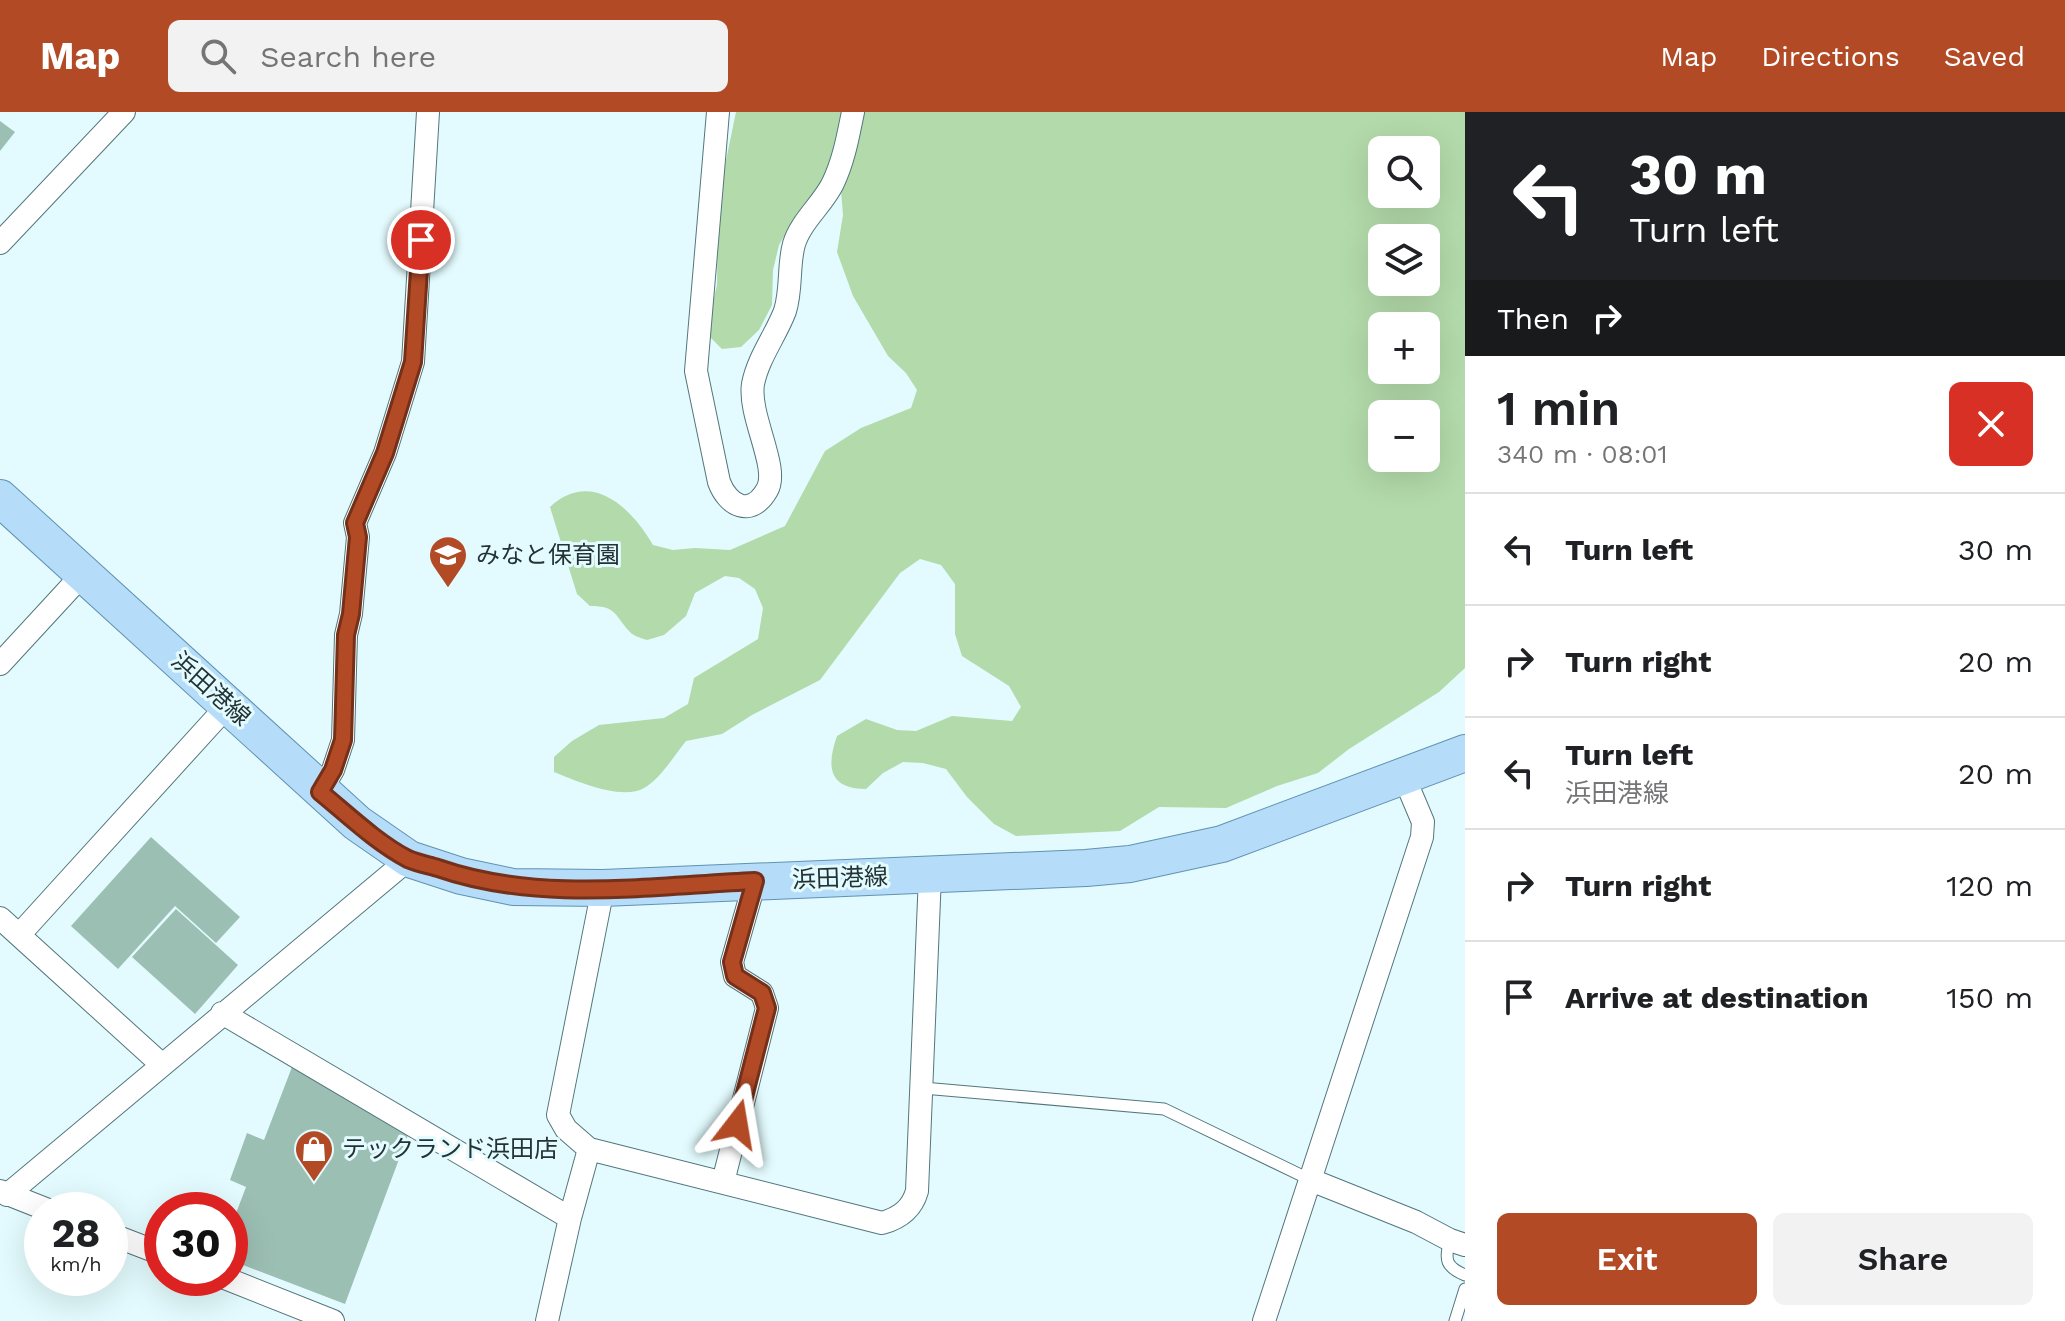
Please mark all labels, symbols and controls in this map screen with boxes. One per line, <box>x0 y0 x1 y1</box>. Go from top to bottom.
search box <box>168 20 728 92</box>
text: Map <box>40 34 120 78</box>
icon: search <box>196 34 240 78</box>
text: Search here <box>260 39 436 74</box>
text: Map <box>1660 40 1717 73</box>
text: Directions <box>1761 40 1900 73</box>
text: Saved <box>1944 40 2025 73</box>
map controls <box>1368 136 1440 472</box>
button: search <box>1368 136 1440 208</box>
text: 30 m <box>1629 142 1767 208</box>
icon: left <box>1497 144 1601 248</box>
pin <box>387 206 455 274</box>
text: Turn left <box>1629 209 1779 251</box>
icon: arrive <box>399 218 443 262</box>
button: layers <box>1368 224 1440 296</box>
icon: right <box>1585 296 1629 340</box>
text: Then <box>1497 301 1569 336</box>
button: + <box>1368 312 1440 384</box>
text: 1 min <box>1497 380 1620 437</box>
button: close <box>1949 382 2033 466</box>
button: − <box>1368 400 1440 472</box>
text: 340 m · 08:01 <box>1497 439 1668 469</box>
icon: left <box>1497 527 1541 571</box>
text: Turn left <box>1565 532 1693 567</box>
text: 30 m <box>1958 532 2033 567</box>
school or university icon: みなと保育園 <box>427 534 469 589</box>
place label: みなと保育園 <box>476 541 620 569</box>
icon: right <box>1497 639 1541 683</box>
text: Turn right <box>1565 644 1711 679</box>
text: 20 m <box>1958 644 2033 679</box>
street label: 浜田港線 <box>166 646 256 732</box>
text: Turn left <box>1565 737 1693 772</box>
icon: left <box>1497 751 1541 795</box>
text: 20 m <box>1958 756 2033 791</box>
text: 浜田港線 <box>1565 778 1669 808</box>
street label: 浜田港線 <box>792 862 888 894</box>
icon: right <box>1497 863 1541 907</box>
text: Turn right <box>1565 868 1711 903</box>
text: 120 m <box>1946 868 2033 903</box>
icon: arrive <box>1497 975 1541 1019</box>
text: Arrive at destination <box>1565 980 1869 1015</box>
text: 150 m <box>1946 980 2033 1015</box>
position arrow <box>695 1082 779 1166</box>
shop icon: テックランド浜田店 <box>293 1128 335 1183</box>
place label: テックランド浜田店 <box>342 1135 558 1163</box>
speed limit sign: 30 <box>144 1192 248 1296</box>
text: 28 <box>52 1210 100 1257</box>
button: Exit <box>1497 1213 1757 1305</box>
button: Share <box>1773 1213 2033 1305</box>
text: km/h <box>50 1252 102 1276</box>

